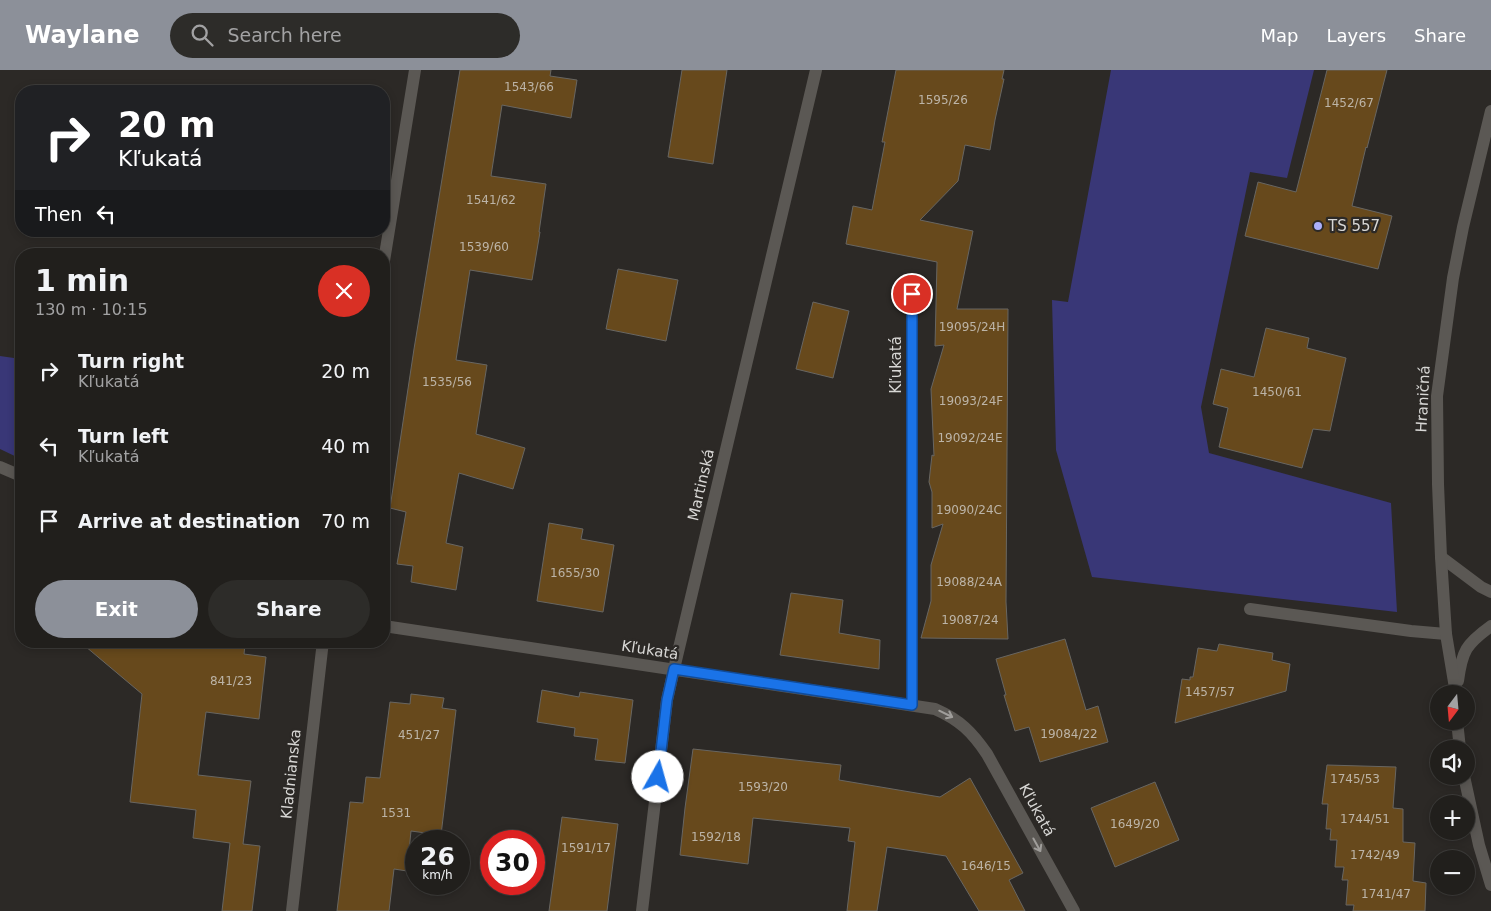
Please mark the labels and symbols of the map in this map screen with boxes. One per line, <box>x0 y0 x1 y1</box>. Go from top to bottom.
house number: 1543/66 <box>504 80 554 94</box>
house number: 1595/26 <box>918 93 968 107</box>
house number: 1452/67 <box>1324 96 1374 110</box>
house number: 1541/62 <box>466 193 516 207</box>
place label: TS 557 <box>1327 217 1380 235</box>
marker: TS 557 <box>1312 220 1324 232</box>
house number: 1539/60 <box>459 240 509 254</box>
pin <box>891 273 933 315</box>
house number: 19095/24H <box>939 320 1005 334</box>
street label: Kľukatá <box>887 336 905 394</box>
street label: Hraničná <box>1412 365 1434 433</box>
house number: 1535/56 <box>422 375 472 389</box>
house number: 1450/61 <box>1252 385 1302 399</box>
house number: 19093/24F <box>939 394 1003 408</box>
house number: 19092/24E <box>937 431 1003 445</box>
street label: Martinská <box>684 447 718 523</box>
house number: 19090/24C <box>936 503 1002 517</box>
house number: 1655/30 <box>550 566 600 580</box>
house number: 19088/24A <box>936 575 1003 589</box>
house number: 19087/24 <box>941 613 999 627</box>
street label: Kľukatá <box>620 637 680 663</box>
house number: 841/23 <box>210 674 252 688</box>
house number: 1457/57 <box>1185 685 1235 699</box>
north arrow <box>1430 685 1475 730</box>
one-way arrow <box>938 709 953 719</box>
house number: 19084/22 <box>1040 727 1098 741</box>
street label: Kladnianska <box>277 728 305 820</box>
house number: 451/27 <box>398 728 440 742</box>
position arrow <box>631 750 683 802</box>
house number: 1745/53 <box>1330 772 1380 786</box>
house number: 1593/20 <box>738 780 788 794</box>
street label: Kľukatá <box>1015 780 1059 840</box>
house number: 1531 <box>381 806 411 820</box>
house number: 1744/51 <box>1340 812 1390 826</box>
house number: 1649/20 <box>1110 817 1160 831</box>
speed limit sign: 30 <box>480 830 545 895</box>
house number: 1592/18 <box>691 830 741 844</box>
one-way arrow <box>1033 837 1043 851</box>
house number: 1591/17 <box>561 841 611 855</box>
house number: 1742/49 <box>1350 848 1400 862</box>
house number: 1646/15 <box>961 859 1011 873</box>
house number: 1741/47 <box>1361 887 1411 901</box>

